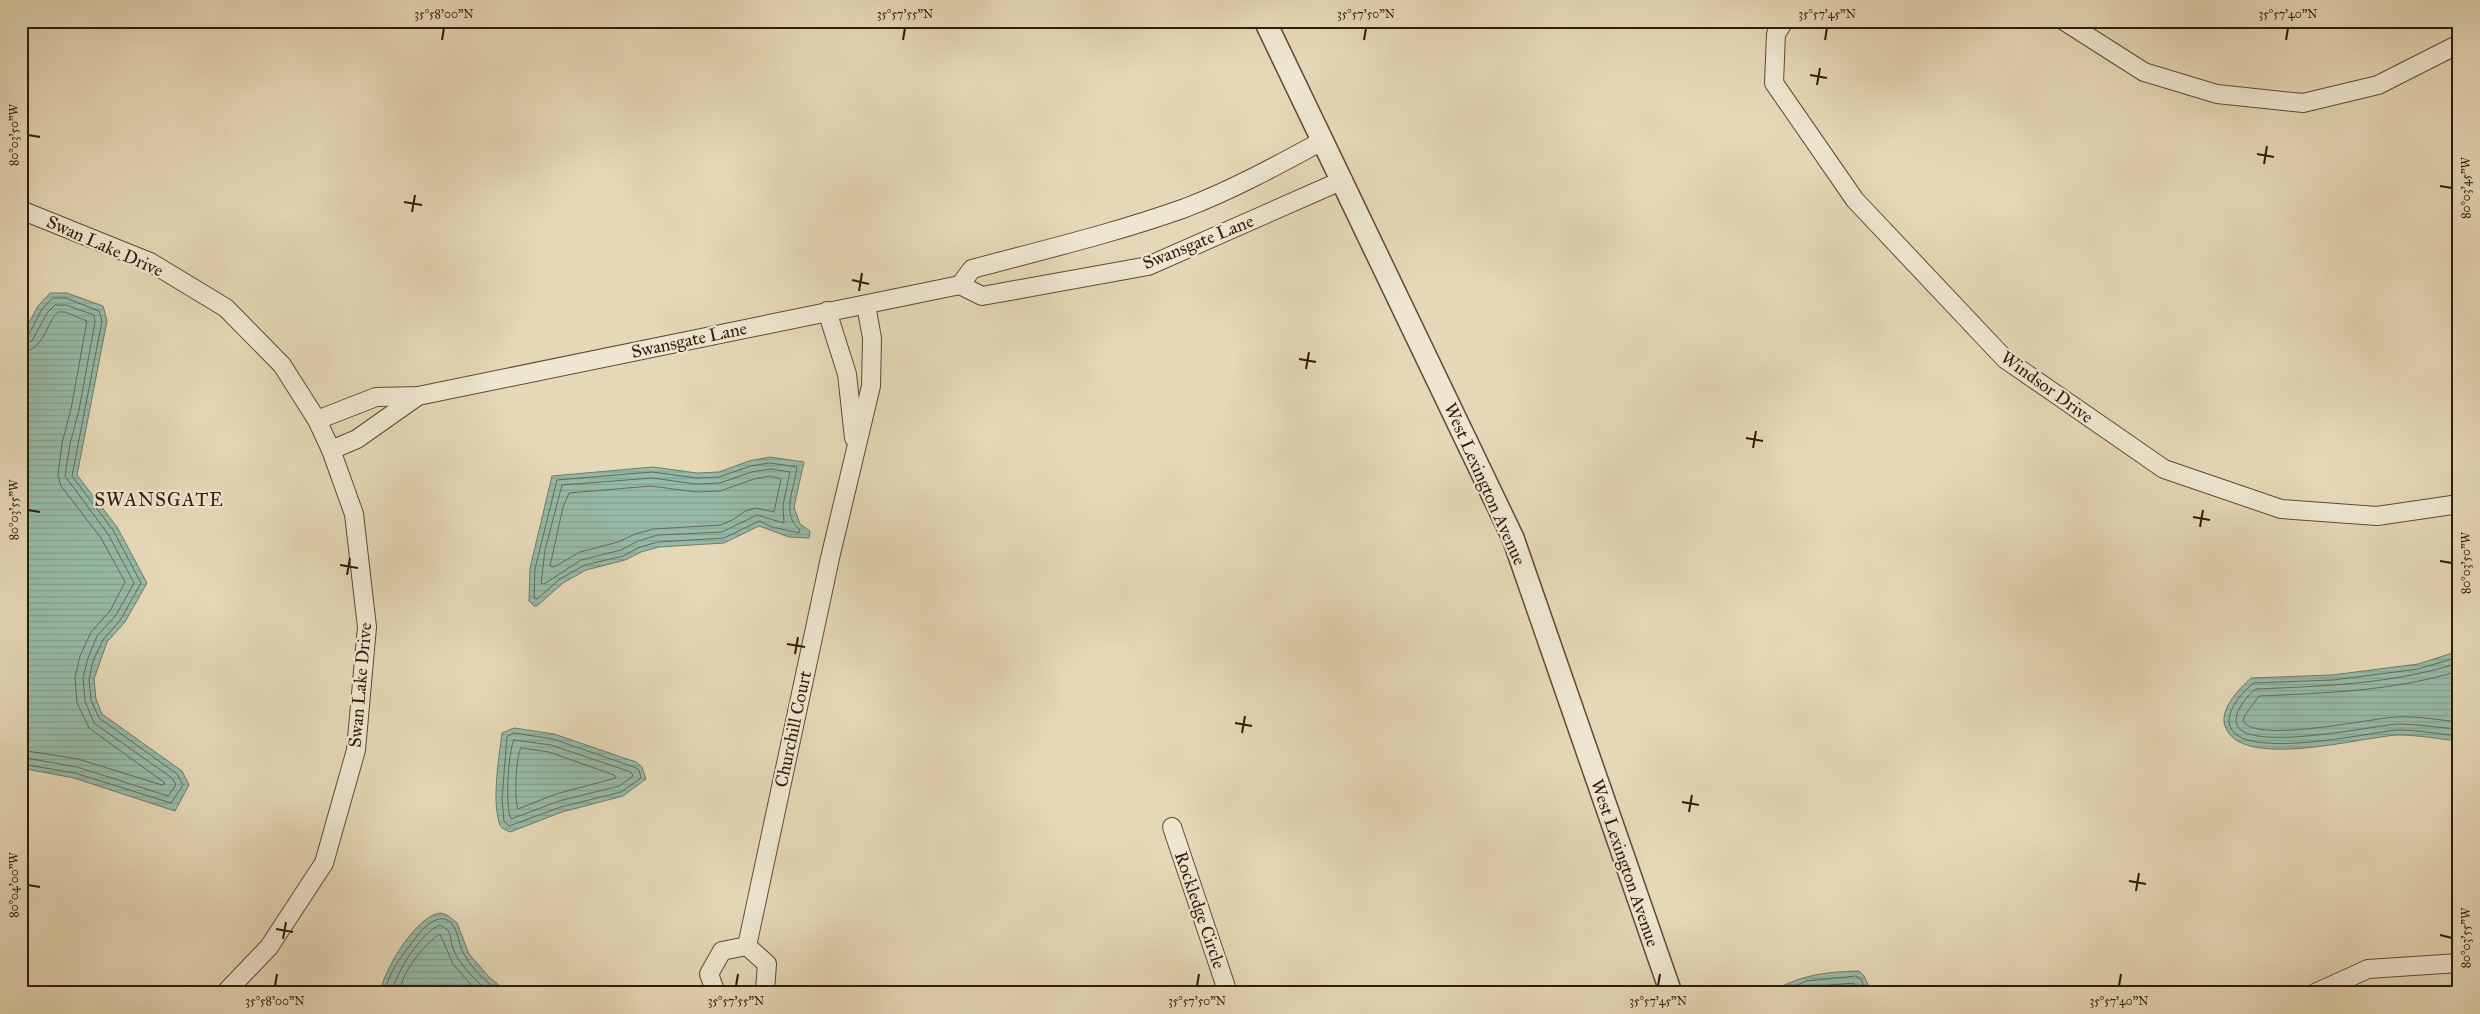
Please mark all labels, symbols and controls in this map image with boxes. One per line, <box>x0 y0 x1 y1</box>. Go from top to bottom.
text: 35°58'00"N <box>414 7 474 21</box>
text: 35°57'55"N <box>877 7 933 21</box>
text: 35°57'50"N <box>1337 7 1395 21</box>
text: 35°57'45"N <box>1798 7 1856 21</box>
text: 35°57'40"N <box>2258 7 2318 21</box>
text: 80°03'50"W <box>7 103 21 166</box>
text: 80°03'45"W <box>2459 157 2473 219</box>
street label: Swan Lake Drive <box>43 210 167 282</box>
street label: Swansgate Lane <box>1139 210 1257 275</box>
street label: Swansgate Lane <box>629 317 749 364</box>
street label: Windsor Drive <box>1997 346 2097 428</box>
street label: West Lexington Avenue <box>1438 399 1531 569</box>
text: 80°03'55"W <box>7 479 21 540</box>
district label: SWANSGATE <box>94 488 224 511</box>
text: 80°03'50"W <box>2459 531 2473 594</box>
street label: Swan Lake Drive <box>344 622 376 748</box>
street label: Churchill Court <box>770 668 816 789</box>
street label: West Lexington Avenue <box>1585 776 1664 950</box>
street label: Rockledge Circle <box>1169 848 1230 972</box>
text: 80°04'00"W <box>7 852 21 918</box>
text: 80°03'55"W <box>2459 907 2473 968</box>
text: 35°58'00"N <box>245 994 305 1008</box>
text: 35°57'55"N <box>708 994 764 1008</box>
text: 35°57'50"N <box>1168 994 1226 1008</box>
text: 35°57'45"N <box>1629 994 1687 1008</box>
text: 35°57'40"N <box>2089 994 2149 1008</box>

